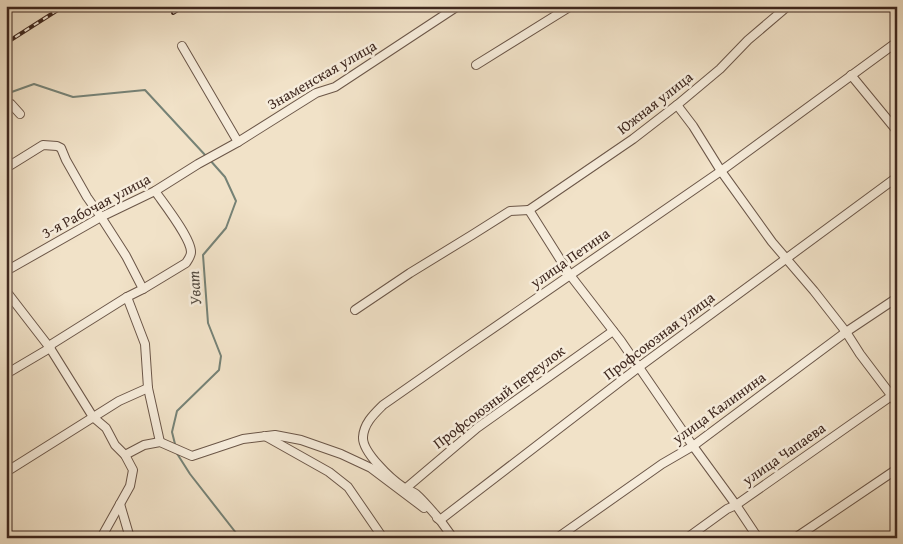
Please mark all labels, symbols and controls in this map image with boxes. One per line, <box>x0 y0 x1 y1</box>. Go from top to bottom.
street label: Знаменская улица <box>263 34 381 114</box>
street label: Южная улица <box>612 66 698 139</box>
street label: 3-я Рабочая улица <box>38 168 155 243</box>
street label: улица Петина <box>525 222 614 293</box>
water label: Уват <box>181 270 207 306</box>
street label: Профсоюзная улица <box>599 286 719 384</box>
street label: Профсоюзный переулок <box>428 340 569 453</box>
street label: улица Калинина <box>667 366 770 449</box>
street label: улица Чапаева <box>737 417 830 491</box>

